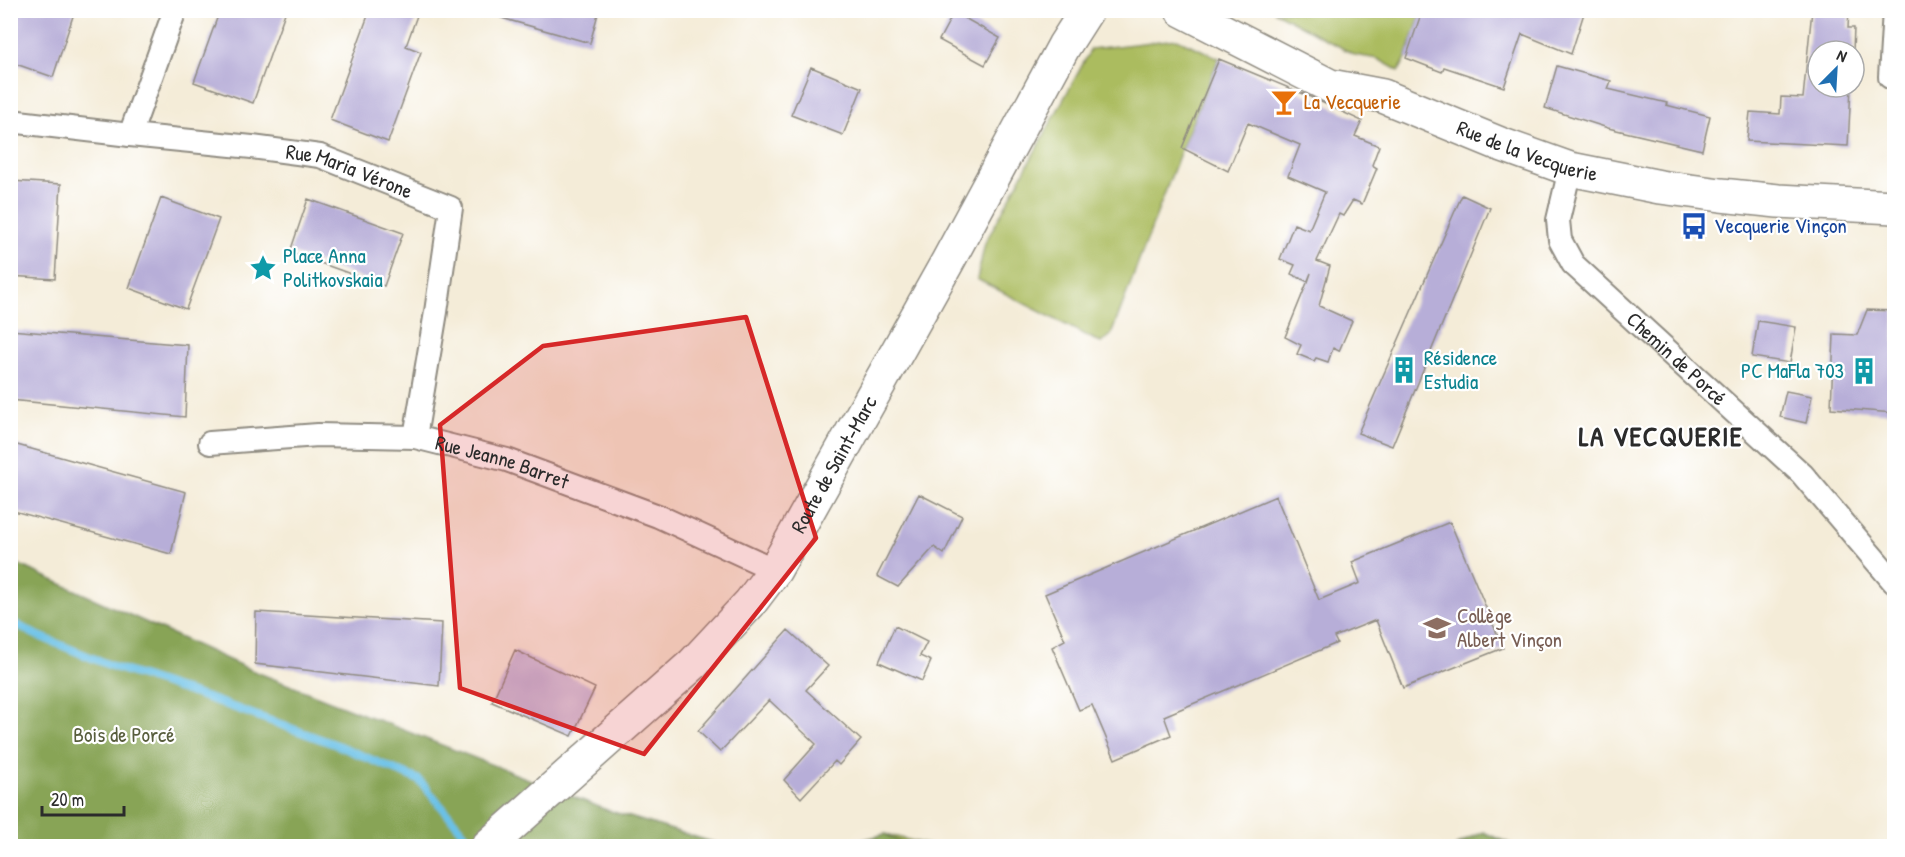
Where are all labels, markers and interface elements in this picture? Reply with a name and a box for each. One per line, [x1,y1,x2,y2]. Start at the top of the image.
north arrow [1806,39,1866,99]
text: N [1834,44,1851,67]
bar icon: La Vecquerie [1269,87,1299,117]
place label: La Vecquerie [1304,87,1401,116]
street label: Rue de la Vecquerie [1453,113,1600,188]
street label: Rue Maria Vérone [284,137,417,205]
bus stop icon: Vecquerie Vinçon [1679,211,1709,241]
place label: Vecquerie Vinçon [1714,211,1847,240]
place label: Place Anna Politkovskaia [283,241,383,294]
place icon: Place Anna Politkovskaia [248,253,278,283]
street label: Chemin de Porcé [1620,305,1733,412]
place label: Résidence Estudia [1424,343,1497,396]
building icon: Résidence Estudia [1389,355,1419,385]
place label: PC MaFla 703 [1741,356,1844,385]
building icon: PC MaFla 703 [1849,356,1879,386]
street label: Route de Saint-Marc [784,390,884,538]
district label: LA VECQUERIE [1579,418,1743,454]
street label: Rue Jeanne Barret [432,428,574,496]
place label: Collège Albert Vinçon [1457,601,1562,654]
school or university icon: Collège Albert Vinçon [1422,613,1452,643]
park label: Bois de Porcé [73,720,175,749]
scale bar [42,779,124,817]
text: 20 m [51,787,84,812]

